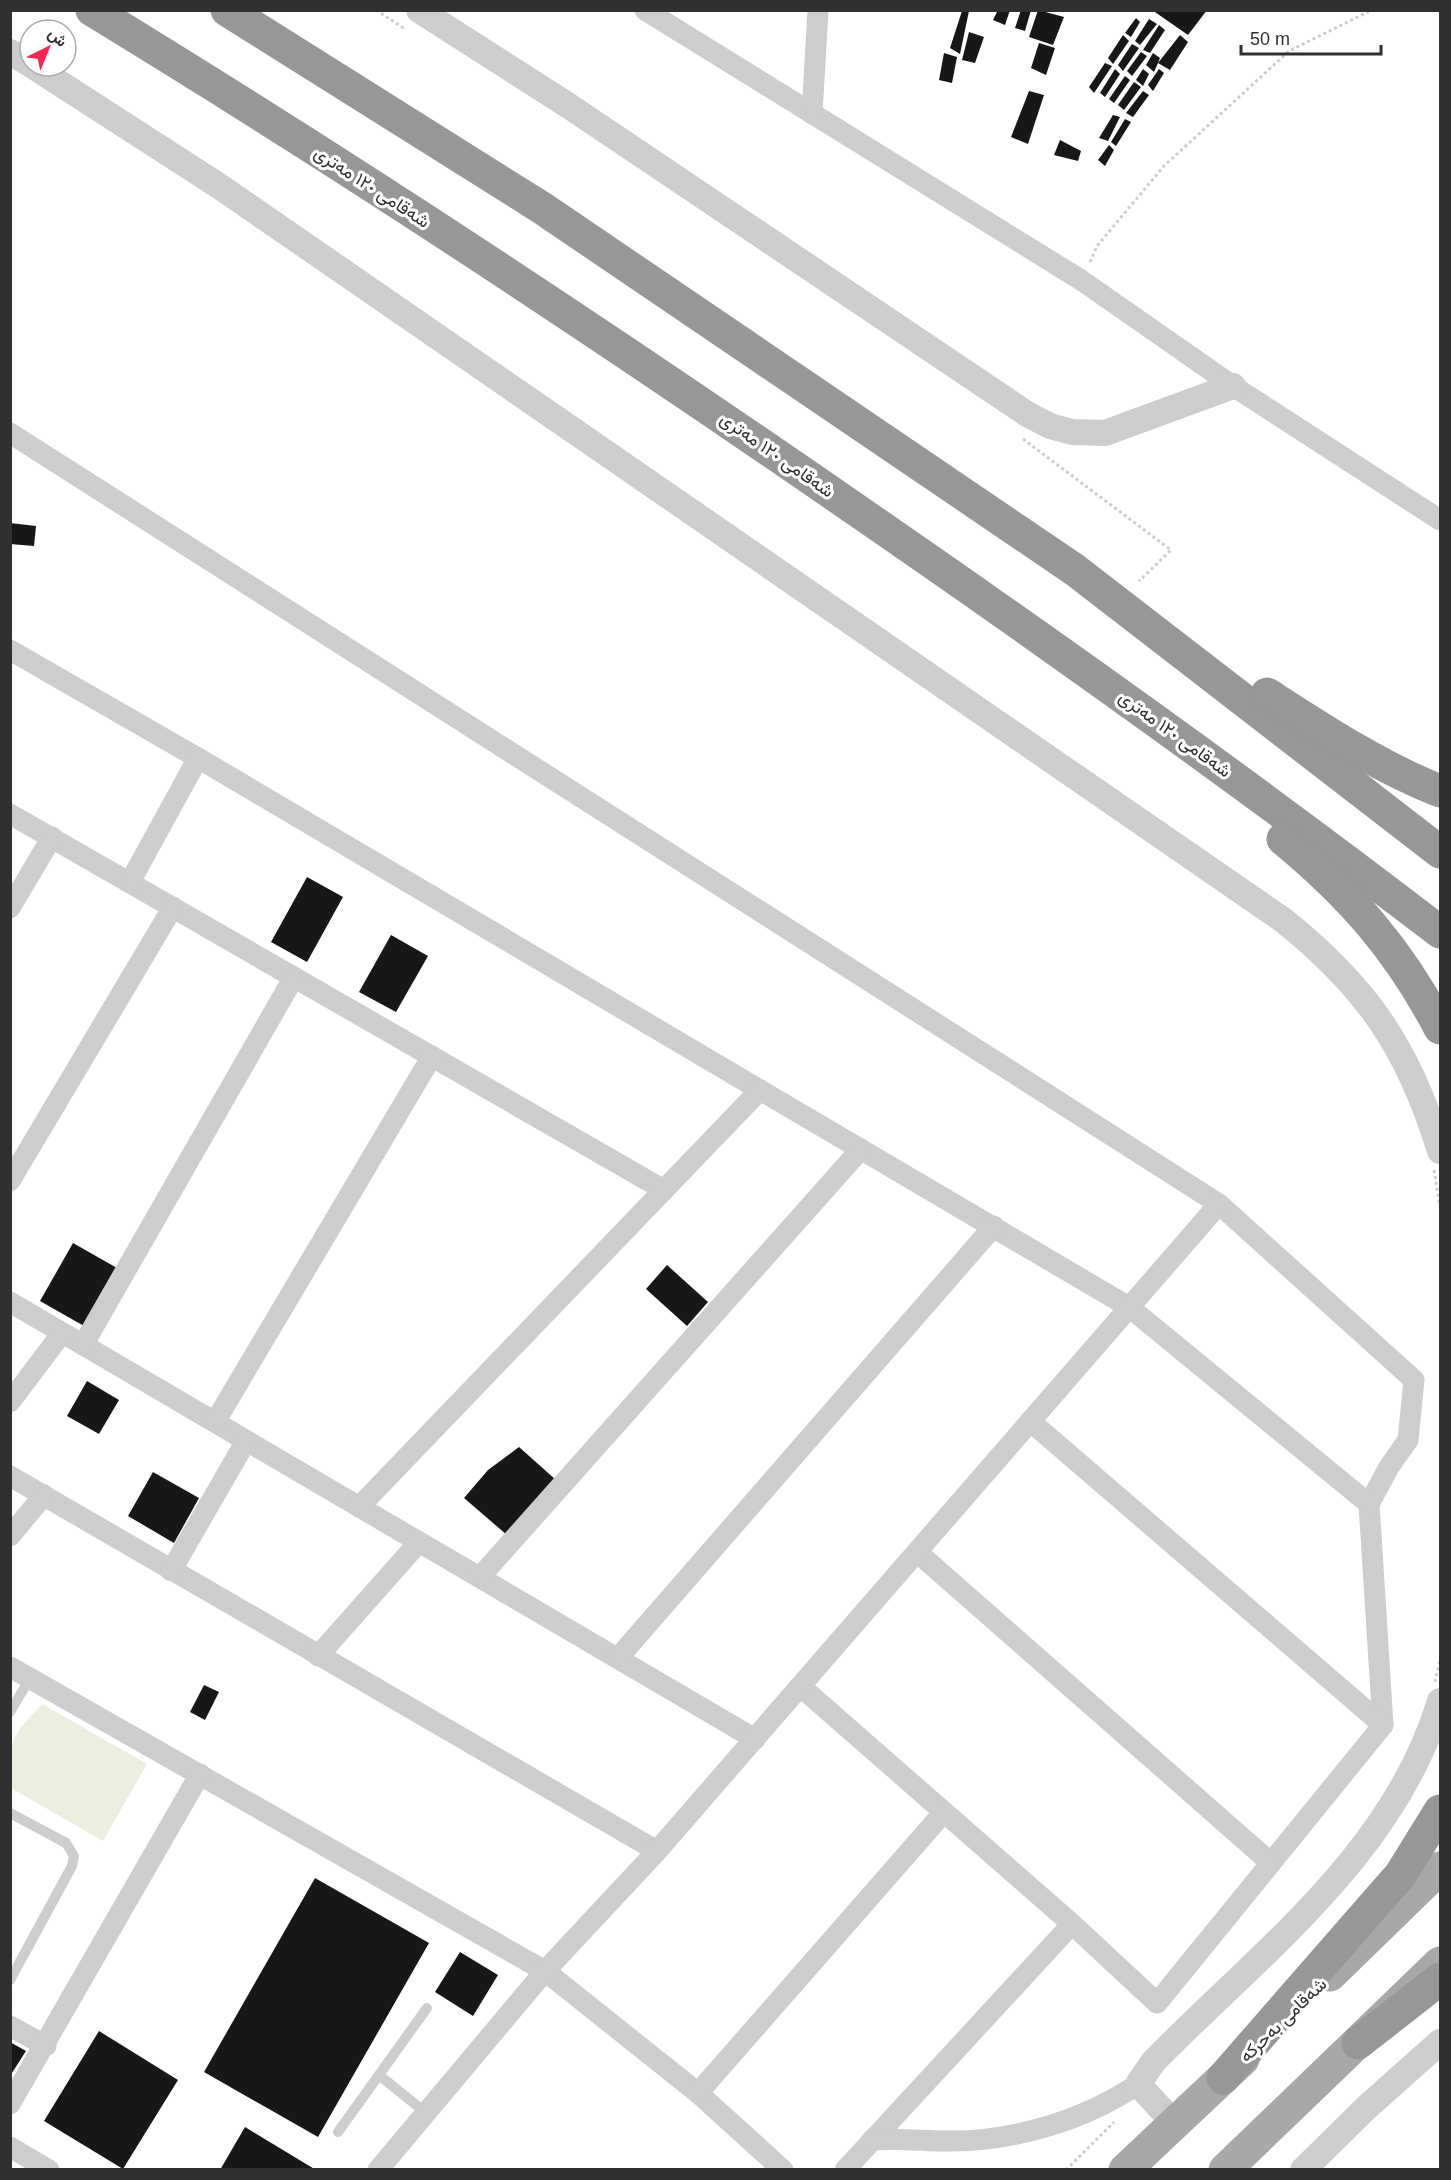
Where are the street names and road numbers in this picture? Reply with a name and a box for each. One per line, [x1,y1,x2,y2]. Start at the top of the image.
street label: شەقامی ١٢٠ مەتری [310,142,433,233]
street label: شەقامی ١٢٠ مەتری [716,408,837,502]
street label: شەقامی ١٢٠ مەتری [1114,687,1235,782]
street label: شەقامی بەحرکە [1236,1974,1331,2067]

